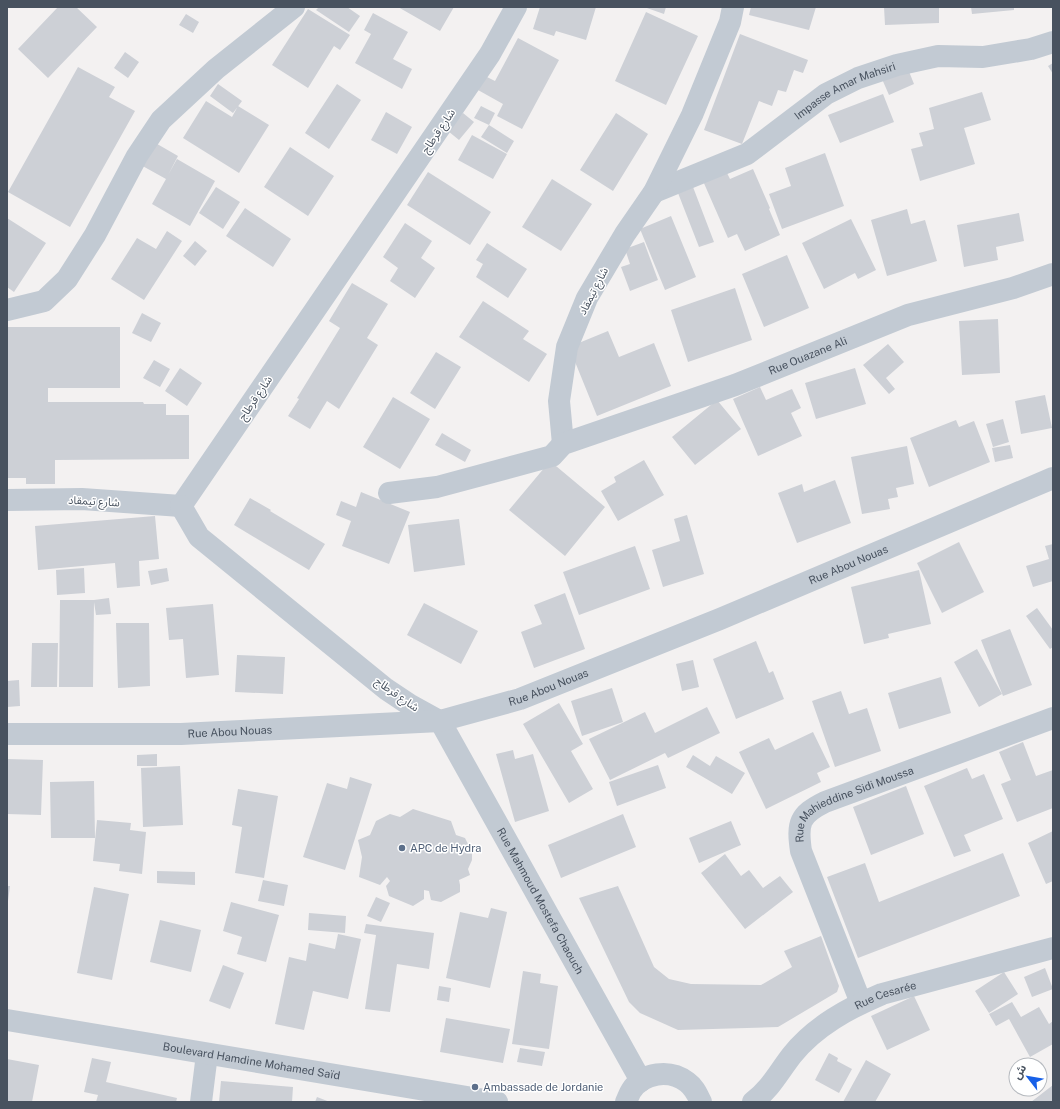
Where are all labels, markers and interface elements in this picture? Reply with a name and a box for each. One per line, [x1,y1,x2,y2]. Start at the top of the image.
street label: Impasse Amar Mahsiri [792,60,897,122]
street label: شارع قرطاج [419,106,459,157]
street label: شارع تيمقاد [576,265,612,318]
street label: Rue Ouazane Ali [767,334,849,377]
street label: شارع قرطاج [236,373,276,424]
street label: شارع تيمقاد [68,494,121,510]
street label: Rue Abou Nouas [807,542,890,587]
street label: Rue Abou Nouas [507,666,590,708]
street label: شارع قرطاج [372,675,422,715]
street label: Rue Abou Nouas [187,723,273,740]
street label: Rue Mahieddine Sidi Moussa [793,764,915,843]
street label: Rue Mahmoud Mostefa Chaouch [495,826,586,976]
place label: APC de Hydra [410,842,481,854]
marker: APC de Hydra [397,843,407,853]
street label: Rue Cesarée [853,979,918,1012]
street label: Boulevard Hamdine Mohamed Saïd [162,1040,341,1082]
north arrow [1008,1057,1048,1097]
text: ش [1010,1062,1029,1082]
place label: Ambassade de Jordanie [483,1081,603,1093]
marker: Ambassade de Jordanie [470,1082,480,1092]

